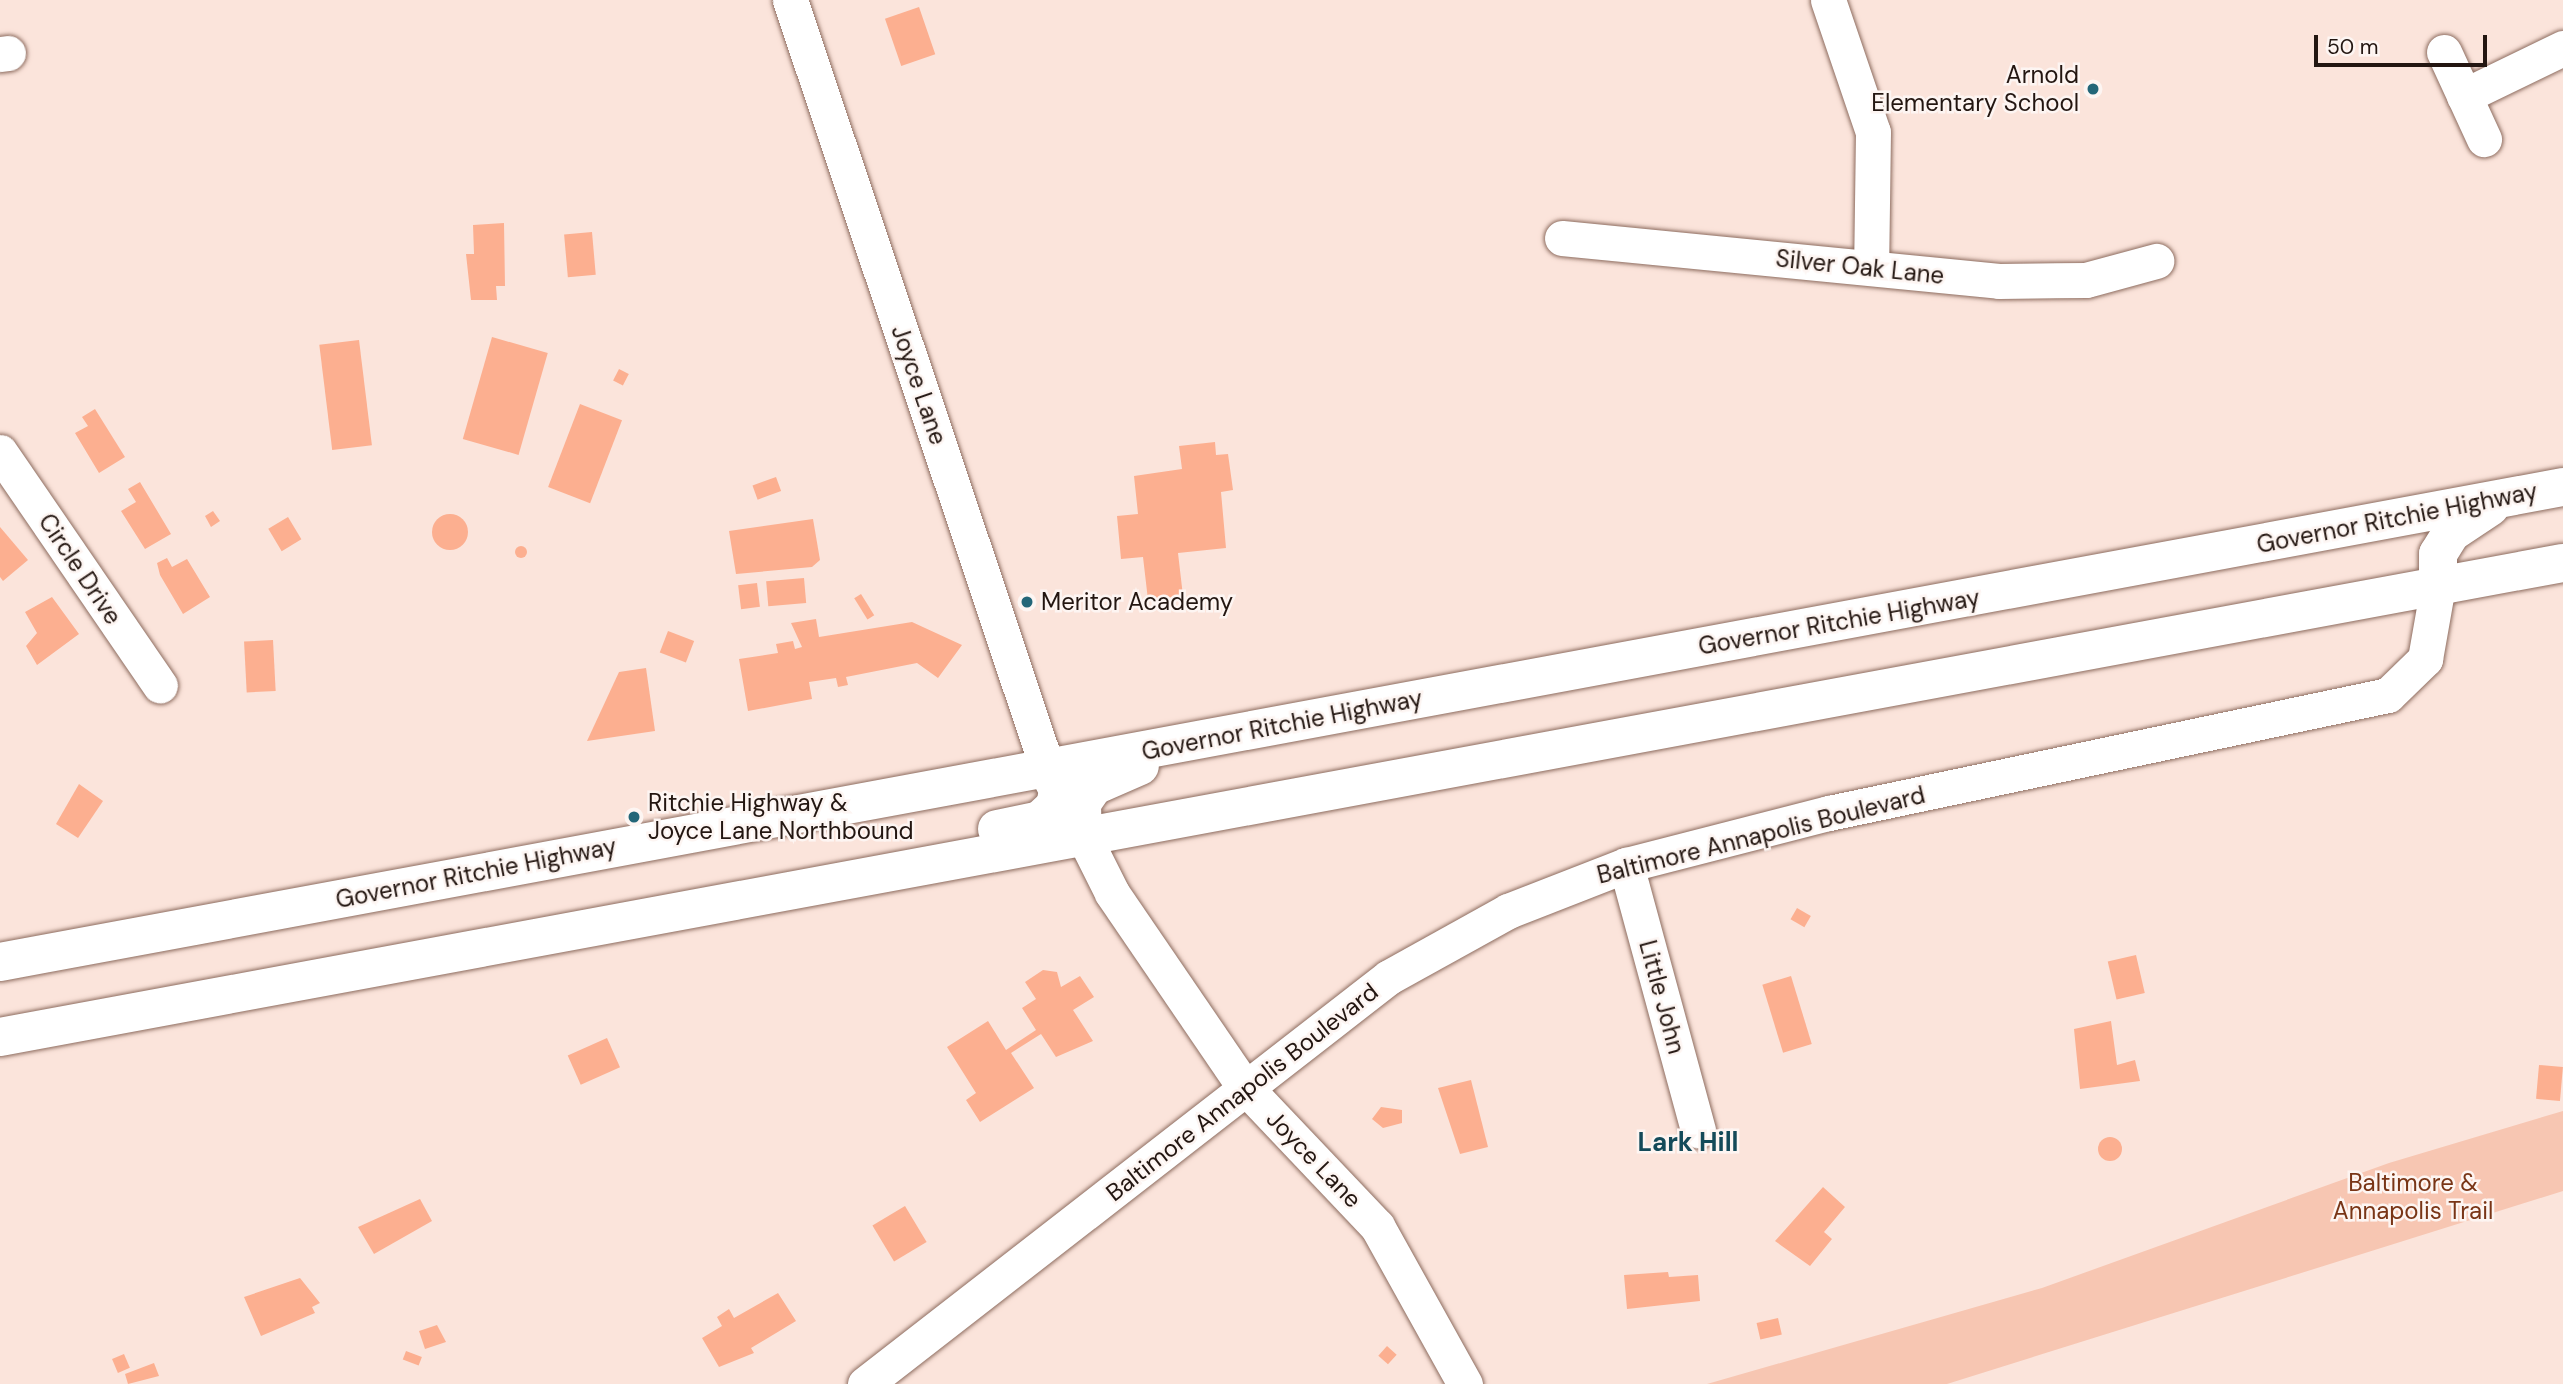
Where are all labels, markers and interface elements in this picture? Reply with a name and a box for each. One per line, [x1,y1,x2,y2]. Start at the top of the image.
scale bar [2318,21,2491,65]
text: 50 m [2327,33,2378,61]
place label: Arnold Elementary School [1871,61,2079,117]
marker: Arnold Elementary School [2085,81,2101,97]
street label: Silver Oak Lane [1774,244,1946,290]
street label: Joyce Lane [885,322,953,448]
street label: Governor Ritchie Highway [2254,477,2540,559]
street label: Circle Drive [32,508,128,630]
street label: Governor Ritchie Highway [1696,583,1982,661]
place label: Meritor Academy [1041,588,1233,616]
marker: Meritor Academy [1019,594,1035,610]
street label: Governor Ritchie Highway [1139,684,1425,766]
street label: Baltimore Annapolis Boulevard [1594,780,1928,890]
place label: Ritchie Highway & Joyce Lane Northbound [648,789,913,845]
marker: Ritchie Highway & Joyce Lane Northbound [626,809,642,825]
street label: Governor Ritchie Highway [333,832,619,914]
street label: Little John [1633,937,1691,1057]
street label: Baltimore Annapolis Boulevard [1100,977,1384,1207]
street label: Joyce Lane [1260,1104,1368,1214]
district label: Lark Hill [1637,1127,1739,1159]
park label: Baltimore & Annapolis Trail [2333,1169,2493,1225]

